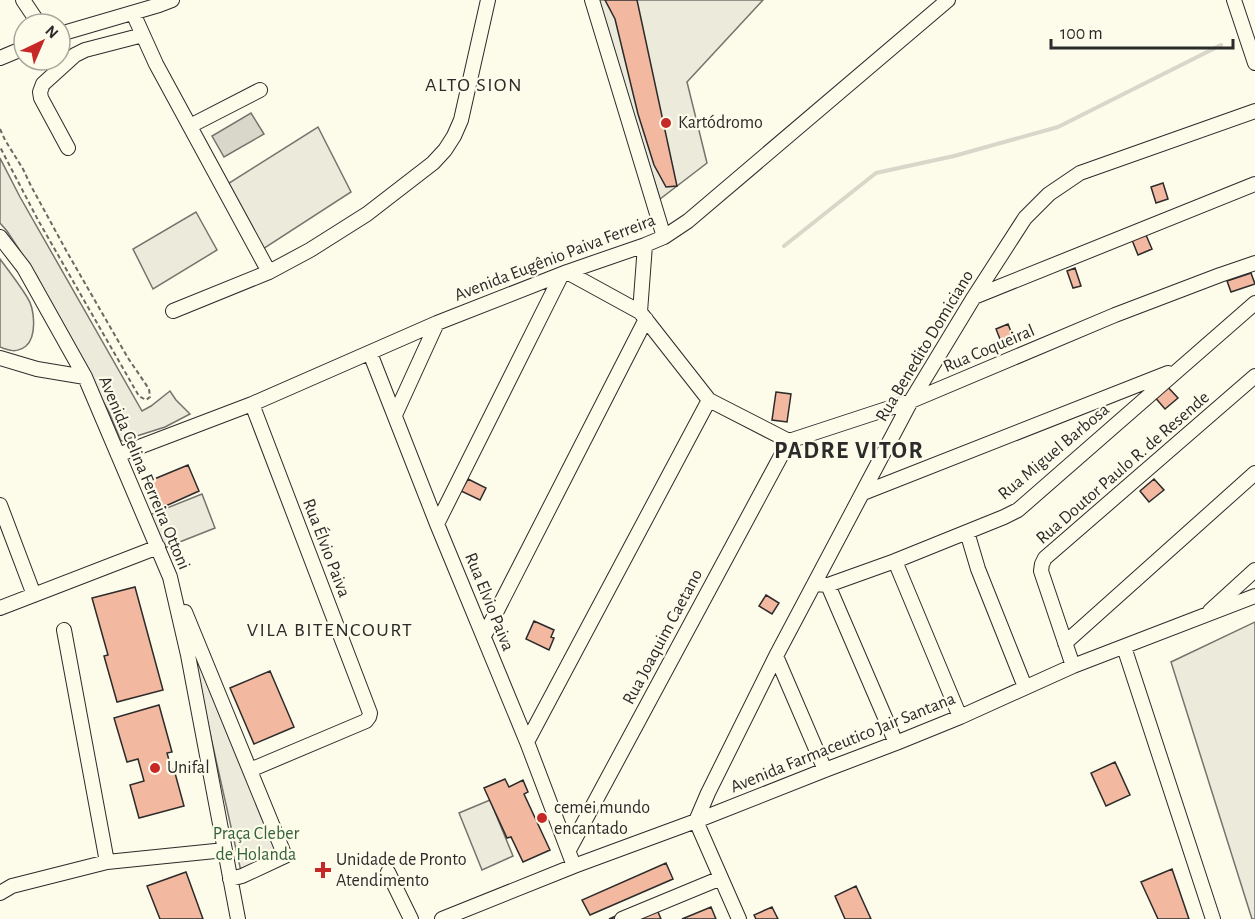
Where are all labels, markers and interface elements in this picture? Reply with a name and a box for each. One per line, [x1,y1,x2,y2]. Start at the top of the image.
north arrow [12,12,72,72]
scale bar [1051,12,1232,50]
text: N [42,22,61,42]
text: 100 m [1060,25,1103,43]
district label: ALTO SION [425,75,523,95]
place label: Kartódromo [678,114,763,132]
marker: Kartódromo [659,116,673,130]
street label: Avenida Eugênio Paiva Ferreira [452,211,658,305]
street label: Rua Benedito Domiciano [873,267,977,425]
street label: Rua Coqueiral [941,322,1037,376]
street label: Avenida Celina Ferreira Ottoni [95,374,193,572]
street label: Rua Doutor Paulo R. de Resende [1033,388,1213,548]
street label: Rua Miguel Barbosa [995,400,1113,504]
district label: PADRE VITOR [774,439,924,463]
street label: Rua Élvio Paiva [299,495,356,600]
street label: Rua Elvio Paiva [461,550,517,654]
street label: Rua Joaquim Caetano [620,566,706,708]
district label: VILA BITENCOURT [247,620,413,640]
street label: Avenida Farmaceutico Jair Santana [728,690,958,796]
place label: Unifal [167,759,210,777]
marker: Unifal [148,761,162,775]
place label: cemei mundo encantado [554,799,650,838]
marker: cemei mundo encantado [535,811,549,825]
park label: Praça Cleber de Holanda [213,825,299,864]
place label: Unidade de Pronto Atendimento [336,851,467,890]
marker: Unidade de Pronto Atendimento [314,861,332,879]

